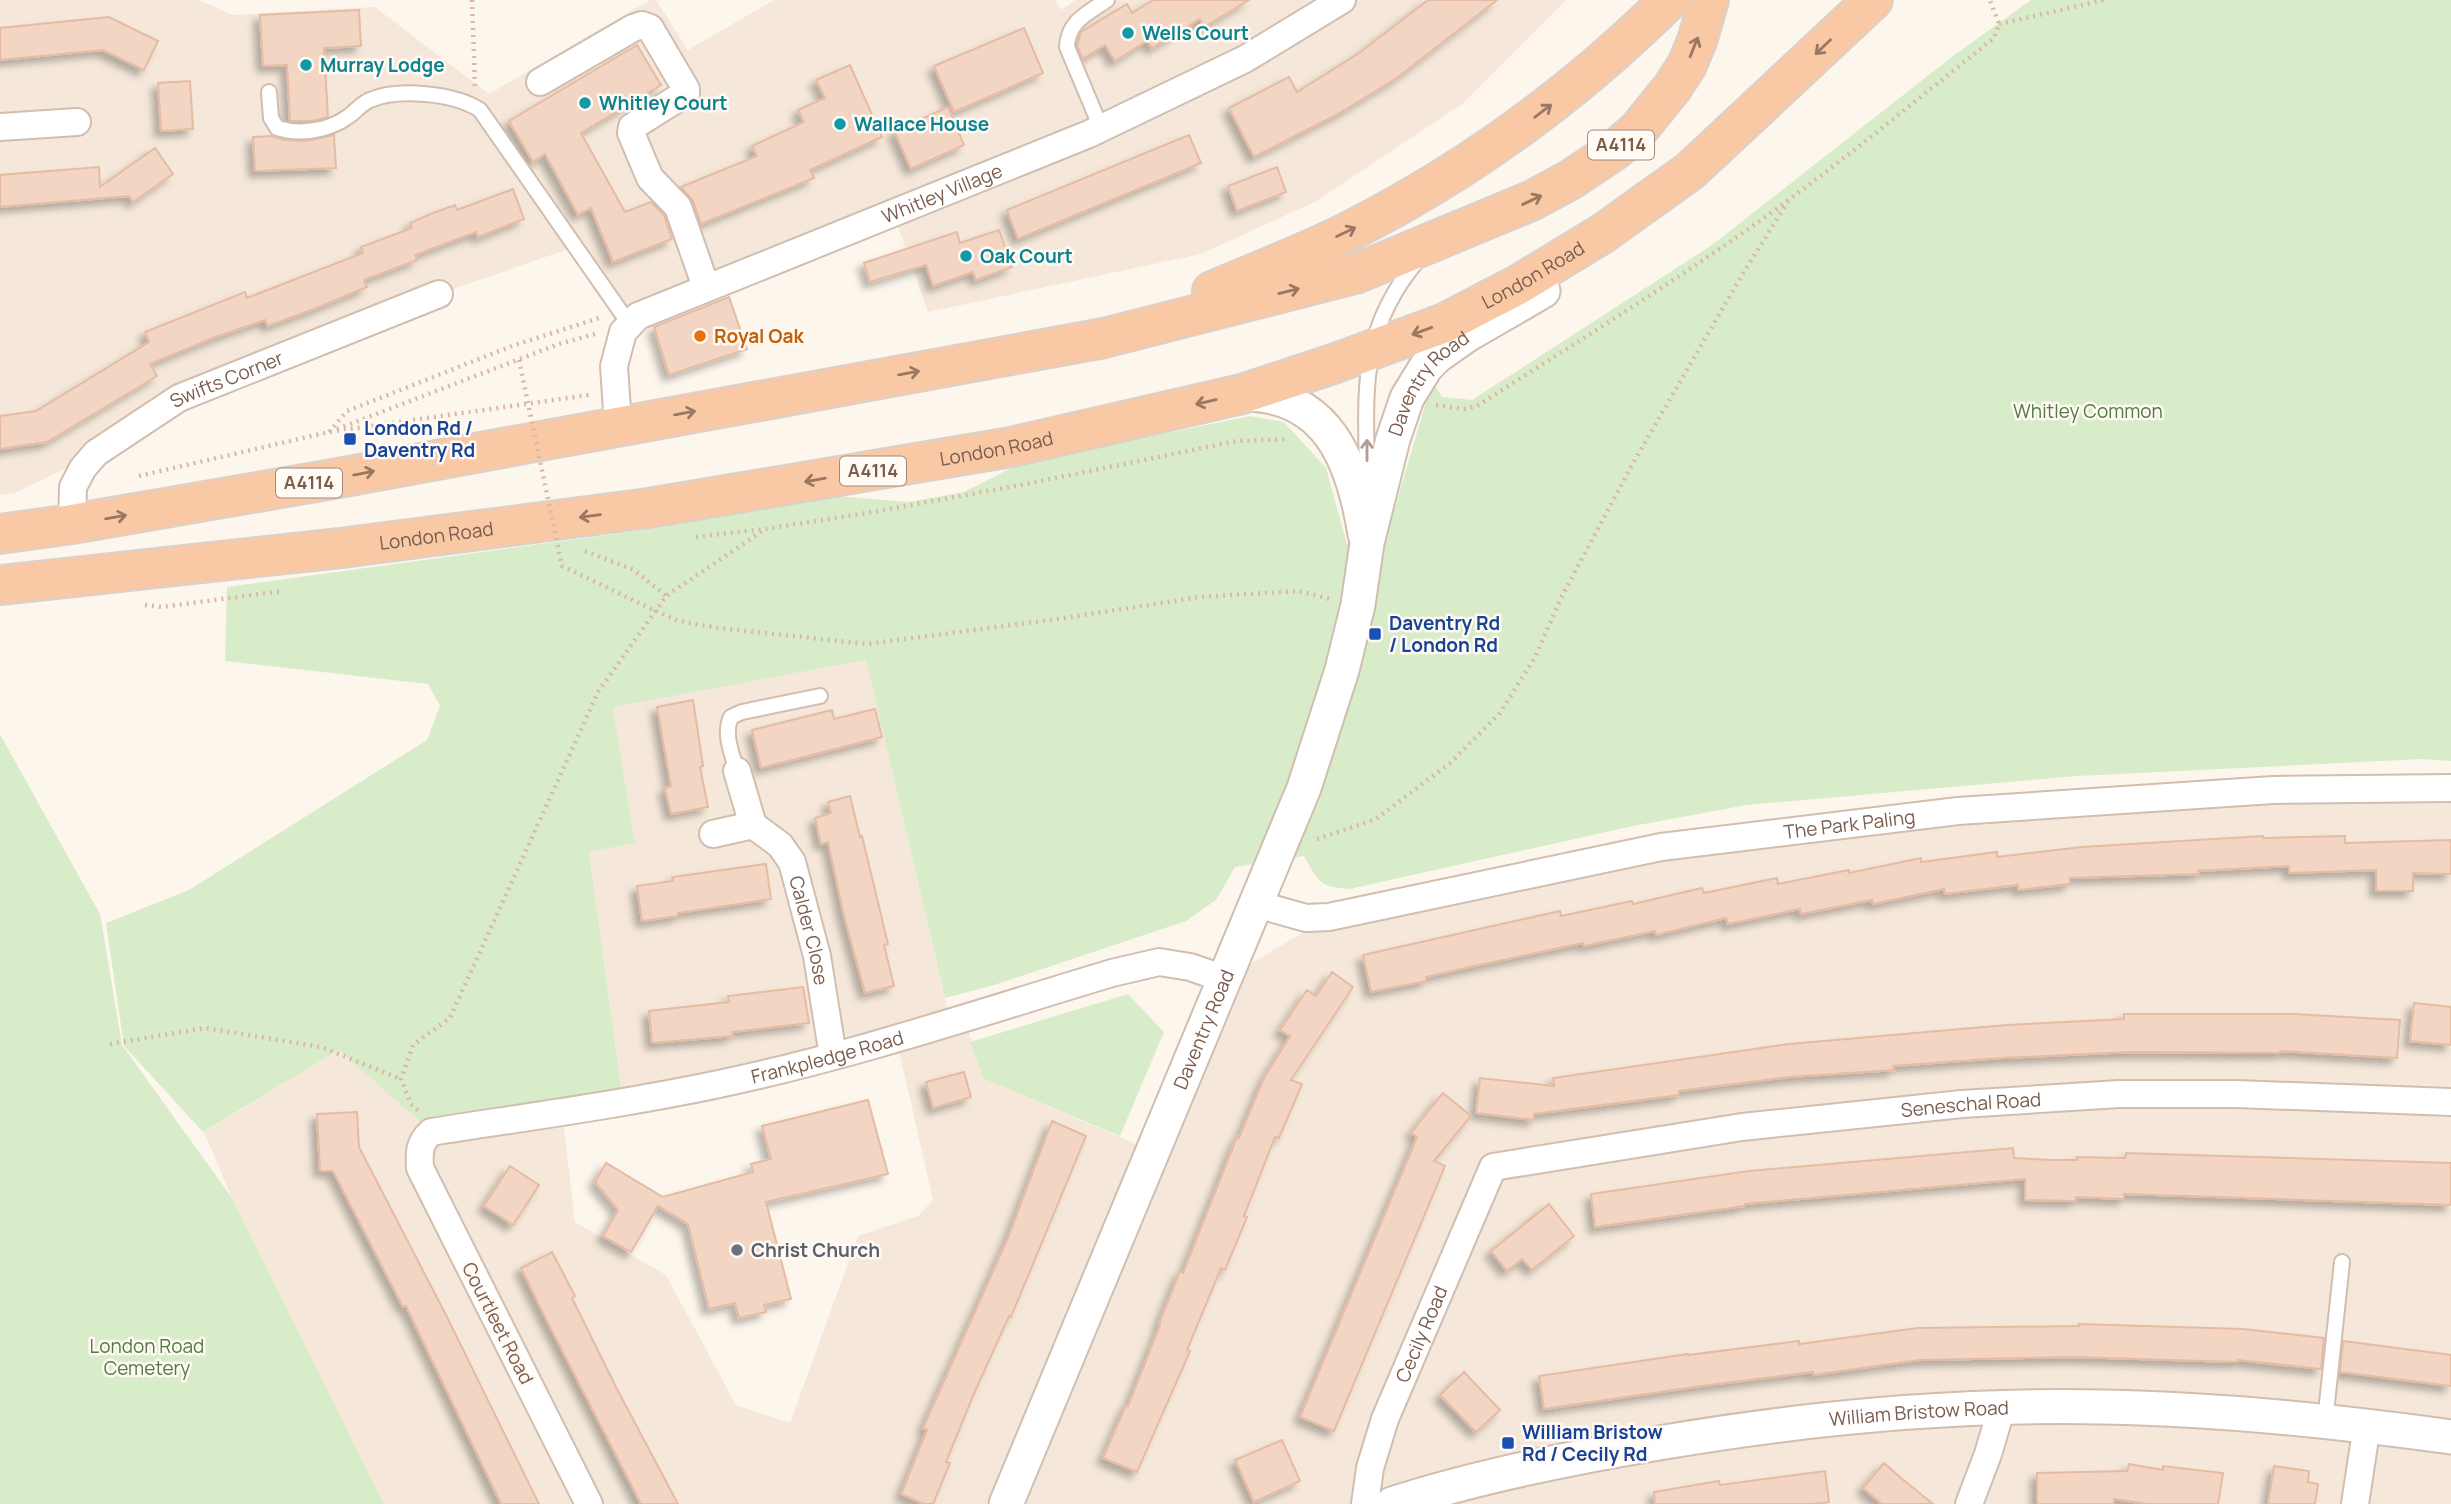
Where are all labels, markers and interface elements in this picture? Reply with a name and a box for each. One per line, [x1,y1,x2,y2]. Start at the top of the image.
place label: Wells Court [1142,20,1249,46]
marker: Wells Court [1120,25,1136,41]
one-way arrow [1688,37,1701,59]
one-way arrow [1815,39,1832,56]
place label: Murray Lodge [320,52,445,78]
marker: Murray Lodge [298,57,314,73]
place label: Whitley Court [599,90,727,116]
marker: Whitley Court [577,95,593,111]
one-way arrow [1533,103,1552,118]
place label: Wallace House [854,111,989,137]
marker: Wallace House [832,116,848,132]
road number: A4114 [1588,130,1654,160]
street label: Whitley Village [878,157,1006,229]
one-way arrow [1521,192,1542,206]
one-way arrow [1335,225,1356,239]
street label: London Road [1477,235,1589,315]
place label: Oak Court [980,243,1073,269]
marker: Oak Court [958,248,974,264]
one-way arrow [1277,284,1300,297]
place label: Royal Oak [714,323,804,349]
street label: Daventry Road [1382,325,1474,440]
one-way arrow [1411,325,1433,338]
marker: Royal Oak [692,328,708,344]
street label: Swifts Corner [164,345,287,414]
one-way arrow [897,366,920,380]
one-way arrow [1195,396,1218,409]
park label: Whitley Common [2013,398,2163,424]
one-way arrow [673,406,696,420]
place label: London Rd / Daventry Rd [364,415,475,463]
street label: London Road [938,425,1056,472]
marker: London Rd / Daventry Rd [342,431,358,447]
one-way arrow [1360,439,1374,462]
road number: A4114 [840,457,906,486]
one-way arrow [352,466,375,480]
road number: A4114 [276,468,342,498]
one-way arrow [804,474,827,487]
one-way arrow [580,509,602,522]
one-way arrow [104,510,127,523]
street label: London Road [378,515,495,556]
place label: Daventry Rd / London Rd [1389,610,1500,658]
marker: Daventry Rd / London Rd [1367,626,1383,642]
street label: The Park Paling [1782,803,1917,845]
street label: Calder Close [783,873,834,987]
street label: Daventry Road [1167,966,1240,1093]
street label: Frankpledge Road [748,1024,906,1090]
street label: Seneschal Road [1900,1086,2042,1123]
place label: Christ Church [751,1237,880,1263]
marker: Christ Church [729,1242,745,1258]
street label: Courtleet Road [456,1258,540,1388]
street label: Cecily Road [1389,1282,1454,1386]
park label: London Road Cemetery [90,1333,204,1381]
street label: William Bristow Road [1828,1394,2009,1432]
place label: William Bristow Rd / Cecily Rd [1522,1419,1663,1467]
marker: William Bristow Rd / Cecily Rd [1500,1435,1516,1451]

